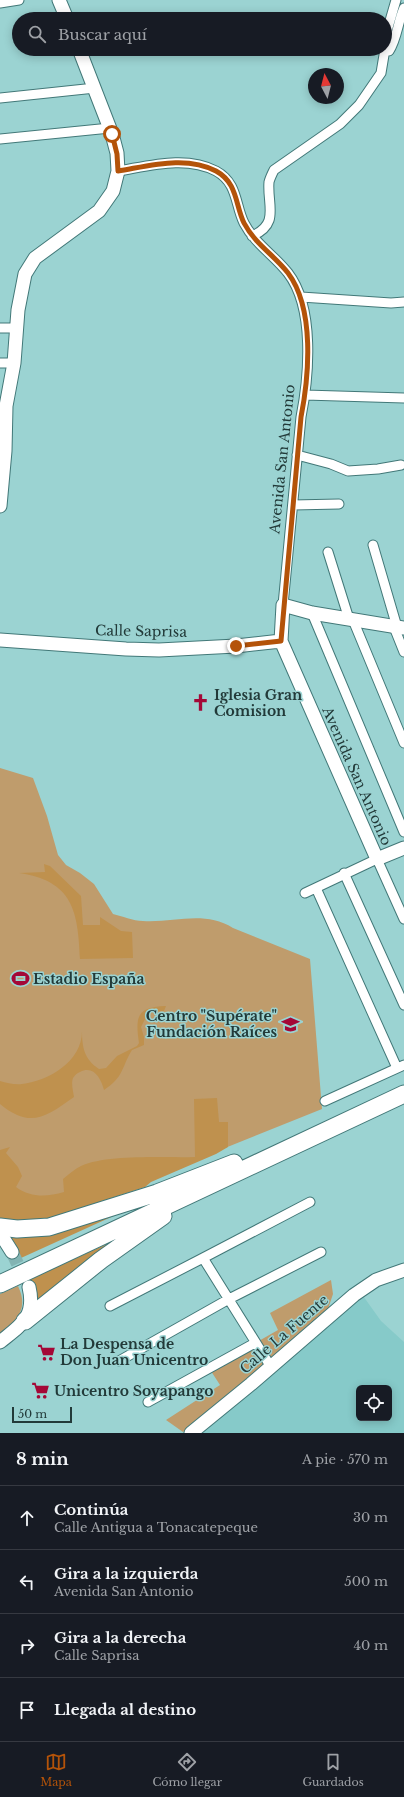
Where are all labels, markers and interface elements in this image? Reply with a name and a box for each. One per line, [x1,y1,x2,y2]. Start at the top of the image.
search box [12,12,392,56]
icon: search [26,23,48,45]
text: Buscar aquí [58,25,147,44]
north arrow [308,68,344,104]
route start [103,125,121,143]
street label: Avenida San Antonio [265,383,299,536]
street label: Calle Saprisa [95,621,187,641]
route end [227,637,245,655]
place label: Iglesia Gran Comision [214,686,302,720]
church icon: Iglesia Gran Comision [191,693,211,713]
street label: Avenida San Antonio [318,703,396,848]
sports icon: Estadio España [10,969,30,989]
place label: Estadio España [33,970,145,988]
place label: Centro "Supérate" Fundación Raíces [146,1007,277,1041]
school or university icon: Centro "Supérate" Fundación Raíces [280,1014,300,1034]
street label: Calle La Fuente [236,1291,332,1377]
place label: La Despensa de Don Juan Unicentro [60,1335,208,1369]
supermarket icon: La Despensa de Don Juan Unicentro [37,1342,57,1362]
supermarket icon: Unicentro Soyapango [31,1381,51,1401]
place label: Unicentro Soyapango [54,1382,213,1400]
map controls [356,1385,392,1421]
button: locate [356,1385,392,1421]
scale bar [12,1405,72,1424]
text: 50 m [18,1407,47,1421]
text: 8 min [16,1449,69,1470]
text: A pie · 570 m [302,1451,388,1468]
text: Continúa [54,1500,128,1519]
icon: ahead [16,1507,38,1529]
text: 30 m [353,1509,388,1526]
text: Calle Antigua a Tonacatepeque [54,1519,258,1536]
text: Gira a la izquierda [54,1564,198,1583]
icon: left [16,1571,38,1593]
text: 500 m [344,1573,388,1590]
text: Avenida San Antonio [54,1583,193,1600]
text: Gira a la derecha [54,1628,186,1647]
icon: right [16,1635,38,1657]
text: 40 m [353,1637,388,1654]
text: Calle Saprisa [54,1647,139,1664]
icon: arrive [16,1699,38,1721]
text: Llegada al destino [54,1700,196,1719]
tab: Mapa [40,1751,72,1789]
tab: Cómo llegar [152,1751,222,1789]
tab: Guardados [302,1751,364,1789]

